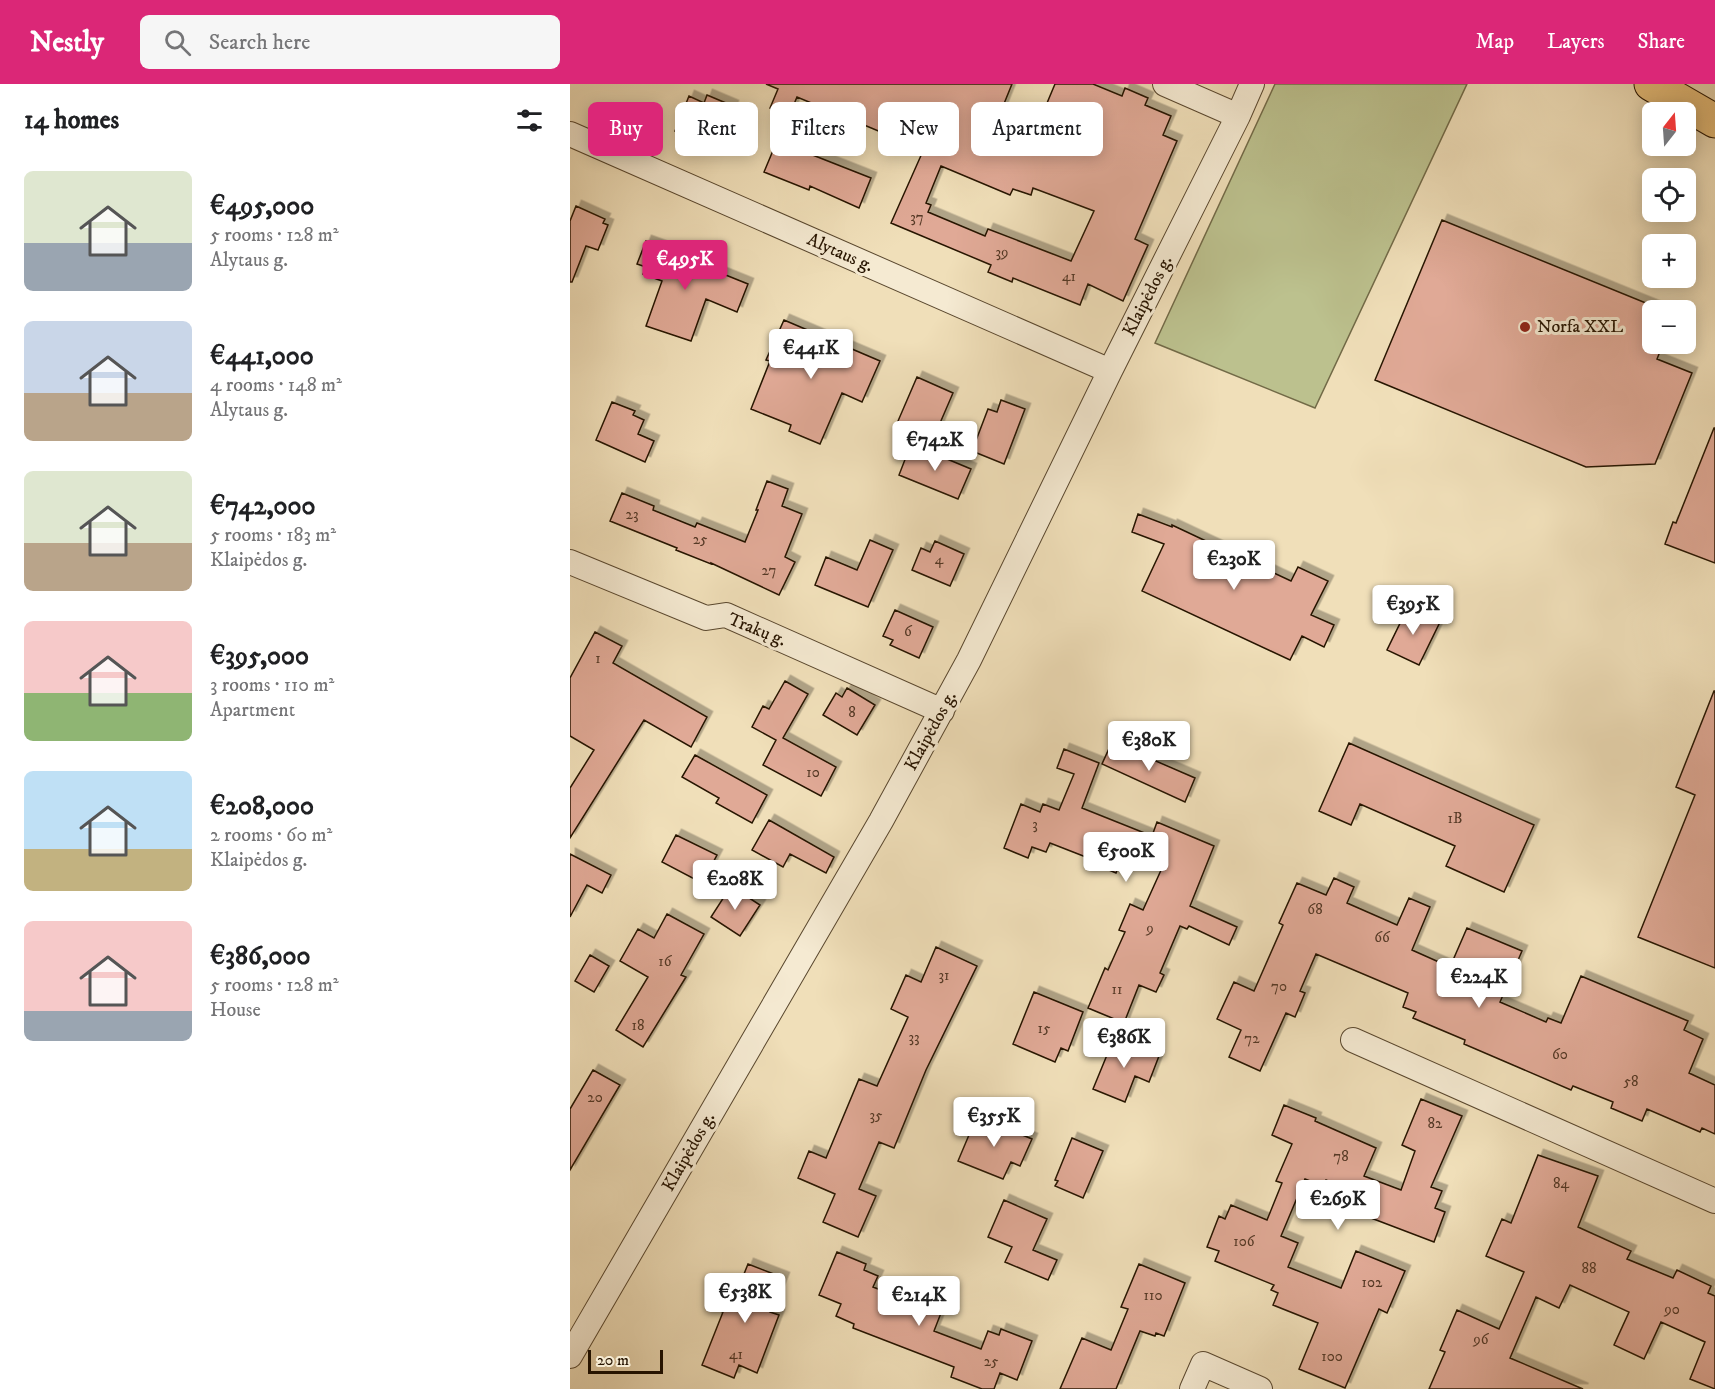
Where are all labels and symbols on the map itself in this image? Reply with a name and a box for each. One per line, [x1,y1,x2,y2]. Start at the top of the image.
north arrow [1642,102,1696,156]
house number: 37 [910,208,924,227]
street label: Alytaus g. [803,229,877,277]
pin: €495K [643,240,727,291]
house number: 39 [995,243,1009,262]
street label: Klaipėdos g. [1118,252,1178,340]
house number: 41 [1062,267,1076,286]
place label: Norfa XXL [1537,316,1623,338]
marker: Norfa XXL [1518,320,1532,334]
pin: €441K [769,329,853,380]
pin: €742K [893,421,977,472]
house number: 23 [626,505,638,524]
house number: 25 [693,530,708,549]
pin: €230K [1192,540,1276,591]
house number: 4 [935,550,944,569]
house number: 27 [762,561,777,580]
pin: €395K [1371,585,1455,636]
street label: Trakų g. [725,608,789,652]
house number: 6 [904,622,913,641]
house number: 1 [595,649,601,668]
street label: Klaipėdos g. [900,687,962,775]
house number: 8 [848,703,856,722]
pin: €380K [1107,721,1191,772]
house number: 10 [806,763,820,782]
house number: 1B [1448,809,1463,828]
house number: 3 [1032,815,1038,834]
pin: €500K [1084,832,1168,883]
pin: €208K [693,860,777,911]
house number: 68 [1307,900,1323,919]
house number: 9 [1145,919,1154,938]
house number: 66 [1374,928,1391,947]
house number: 16 [658,952,673,971]
pin: €224K [1437,958,1521,1009]
house number: 31 [938,966,950,985]
house number: 70 [1271,977,1287,996]
house number: 11 [1111,980,1123,999]
house number: 18 [631,1016,645,1035]
pin: €386K [1082,1018,1166,1069]
house number: 15 [1038,1019,1051,1038]
house number: 33 [908,1028,920,1047]
house number: 72 [1244,1029,1260,1048]
house number: 60 [1552,1045,1568,1064]
house number: 58 [1624,1072,1638,1091]
house number: 20 [587,1088,603,1107]
pin: €355K [952,1097,1036,1148]
house number: 35 [869,1106,883,1125]
street label: Klaipėdos g. [658,1109,720,1195]
house number: 82 [1428,1114,1443,1133]
house number: 78 [1333,1147,1349,1166]
house number: 84 [1553,1174,1569,1193]
pin: €269K [1296,1180,1380,1231]
house number: 106 [1233,1232,1256,1251]
house number: 88 [1581,1259,1597,1278]
pin: €538K [703,1273,787,1324]
house number: 102 [1362,1273,1383,1292]
pin: €214K [877,1276,961,1327]
house number: 110 [1143,1286,1163,1305]
house number: 90 [1663,1300,1680,1319]
house number: 96 [1472,1330,1490,1349]
house number: 41 [729,1345,743,1364]
scale bar [588,1347,663,1374]
house number: 100 [1321,1347,1343,1366]
house number: 25 [984,1352,999,1371]

